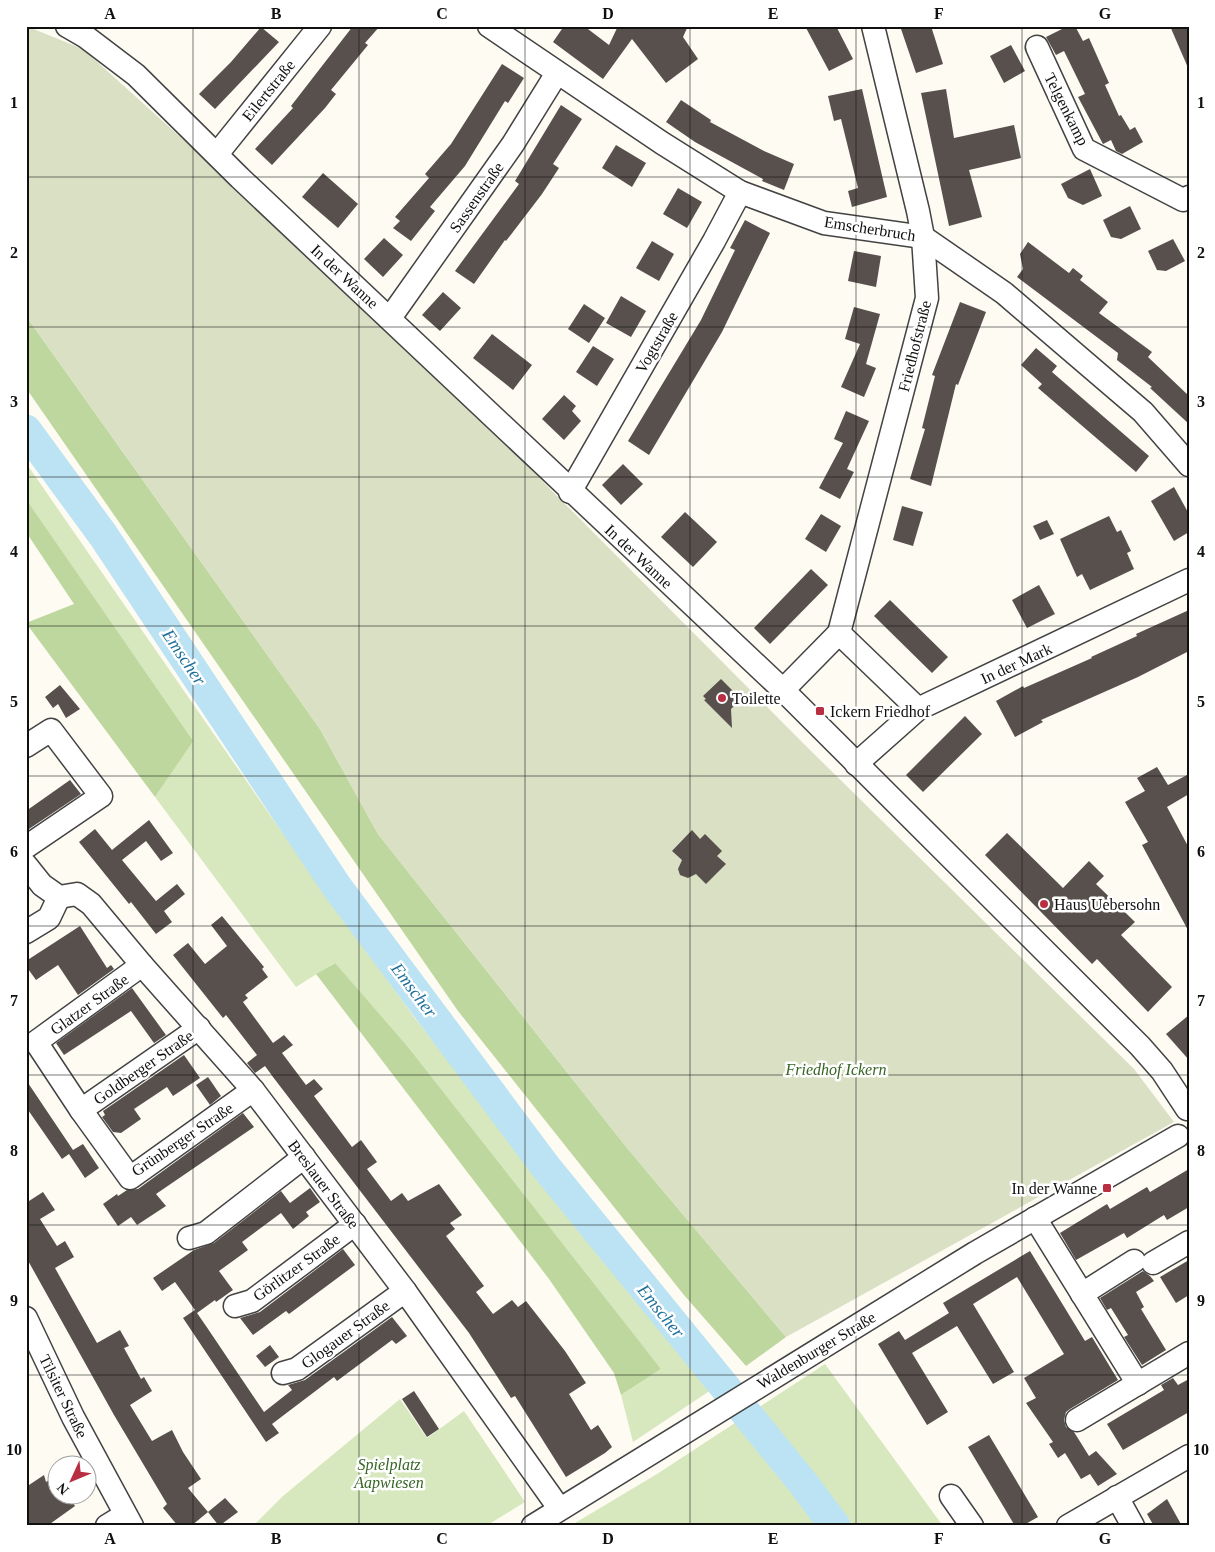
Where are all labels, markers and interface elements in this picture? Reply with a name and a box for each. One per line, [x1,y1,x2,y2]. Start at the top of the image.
text: A [104,5,116,22]
text: B [271,5,282,22]
text: C [436,5,448,22]
text: D [602,5,614,22]
text: E [768,5,778,22]
text: F [934,5,944,22]
text: G [1099,5,1112,22]
street label: Eilertstraße [239,56,298,124]
street label: Telgenkamp [1040,70,1092,149]
text: 1 [10,94,18,111]
text: 1 [1197,94,1205,111]
street label: Sassenstraße [446,159,507,236]
street label: Emscherbruch [823,213,917,244]
street label: In der Wanne [308,241,382,312]
text: 2 [10,244,18,261]
text: 2 [1197,244,1205,261]
street label: Friedhofstraße [895,299,934,393]
street label: Vogtstraße [632,308,682,377]
text: 3 [10,393,18,410]
text: 3 [1197,393,1205,410]
street label: In der Wanne [602,521,676,592]
text: 4 [10,543,18,560]
text: 4 [1197,543,1205,560]
water label: Emscher [158,624,210,690]
street label: In der Mark [978,640,1054,687]
place label: Toilette [732,690,781,707]
marker: Toilette [716,692,728,704]
text: 5 [10,693,18,710]
text: 5 [1197,693,1205,710]
place label: Ickern Friedhof [830,703,931,720]
marker: Ickern Friedhof [814,705,826,717]
text: 6 [10,843,18,860]
text: 6 [1197,843,1205,860]
place label: Haus Uebersohn [1054,896,1160,913]
marker: Haus Uebersohn [1038,898,1050,910]
water label: Emscher [386,958,442,1022]
street label: Glatzer Straße [47,971,131,1038]
text: 7 [10,992,18,1009]
text: 7 [1197,992,1205,1009]
street label: Goldberger Straße [90,1027,197,1109]
park label: Friedhof Ickern [785,1061,886,1079]
street label: Grünberger Straße [128,1099,237,1180]
street label: Breslauer Straße [285,1137,362,1232]
text: 8 [10,1142,18,1159]
text: 8 [1197,1142,1205,1159]
place label: In der Wanne [1012,1180,1097,1197]
marker: In der Wanne [1101,1182,1113,1194]
street label: Görlitzer Straße [250,1230,343,1304]
water label: Emscher [633,1279,689,1343]
text: 9 [10,1292,18,1309]
text: 9 [1197,1292,1205,1309]
street label: Glogauer Straße [298,1297,393,1373]
street label: Waldenburger Straße [754,1308,879,1393]
street label: Tilsiter Straße [36,1352,91,1441]
text: 10 [6,1441,22,1458]
text: 10 [1193,1441,1209,1458]
north arrow [48,1454,98,1504]
park label: Spielplatz Aapwiesen [353,1456,424,1492]
text: N [54,1480,72,1498]
text: A [104,1530,116,1547]
text: B [271,1530,282,1547]
text: C [436,1530,448,1547]
text: D [602,1530,614,1547]
text: E [768,1530,778,1547]
text: F [934,1530,944,1547]
text: G [1099,1530,1112,1547]

